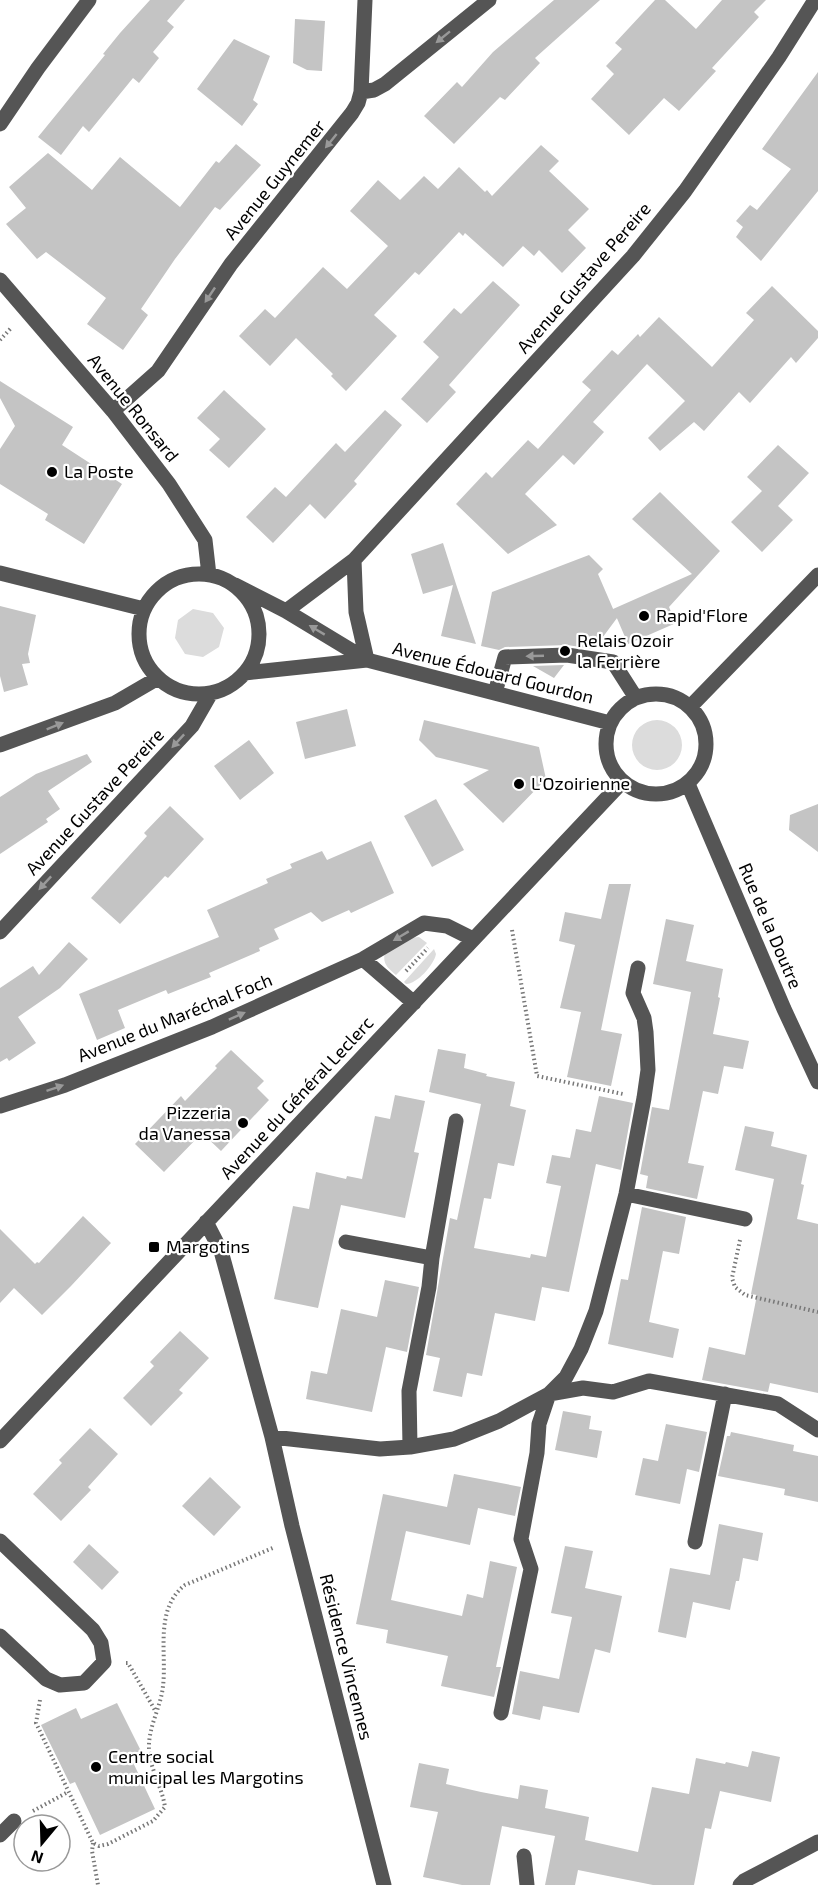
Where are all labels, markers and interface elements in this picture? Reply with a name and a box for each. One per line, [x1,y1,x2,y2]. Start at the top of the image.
one-way arrow [435,30,451,43]
street label: Avenue Guynemer [219,115,329,244]
one-way arrow [325,134,337,149]
street label: Avenue Gustave Pereire [512,197,655,357]
one-way arrow [204,286,216,302]
street label: Avenue Ronsard [84,349,184,466]
place label: La Poste [64,460,134,482]
marker: La Poste [45,465,59,479]
place label: Rapid'Flore [656,604,748,626]
marker: Rapid'Flore [637,609,651,623]
one-way arrow [309,624,325,635]
place label: Relais Ozoir la Ferrière [577,629,674,672]
street label: Avenue Édouard Gourdon [391,636,596,708]
marker: Relais Ozoir la Ferrière [558,644,572,658]
one-way arrow [525,651,544,661]
one-way arrow [46,721,64,730]
street label: Avenue Gustave Pereire [20,723,168,879]
one-way arrow [172,733,185,748]
place label: L'Ozoirienne [531,772,630,794]
marker: L'Ozoirienne [512,777,526,791]
street label: Rue de la Doutre [735,860,807,992]
one-way arrow [38,876,52,891]
one-way arrow [393,931,409,942]
street label: Avenue du Maréchal Foch [74,968,275,1066]
street label: Avenue du Général Leclerc [215,1011,378,1183]
one-way arrow [228,1011,245,1020]
one-way arrow [47,1083,65,1092]
place label: Pizzeria da Vanessa [139,1101,231,1144]
marker: Pizzeria da Vanessa [236,1116,250,1130]
place label: Margotins [166,1235,250,1257]
marker: Margotins [147,1240,161,1254]
street label: Résidence Vincennes [316,1571,378,1742]
place label: Centre social municipal les Margotins [108,1745,304,1788]
marker: Centre social municipal les Margotins [89,1760,103,1774]
north arrow [12,1813,72,1873]
text: N [28,1847,46,1869]

